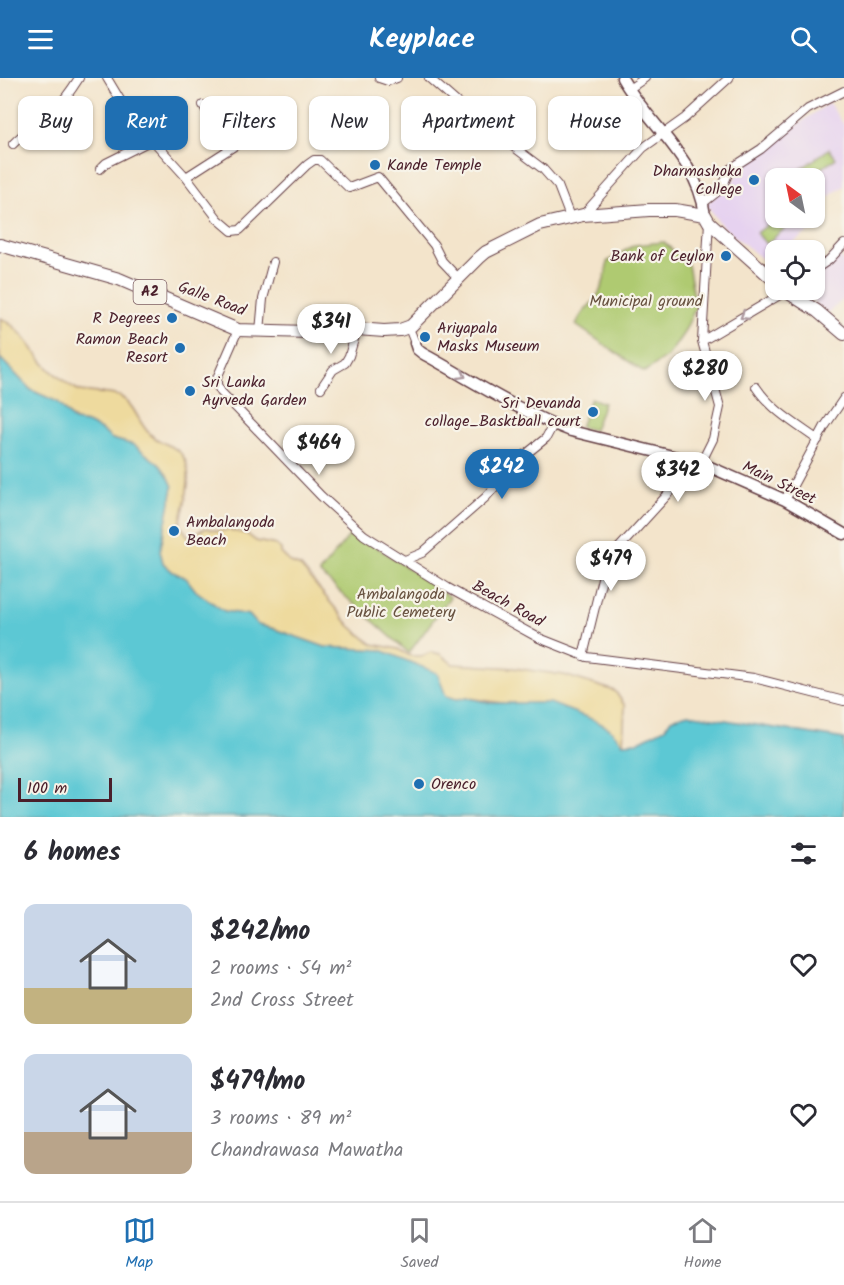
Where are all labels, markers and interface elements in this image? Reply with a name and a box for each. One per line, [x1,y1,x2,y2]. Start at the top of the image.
text: Keyplace [369,18,475,61]
icon: menu [24,23,57,56]
icon: search [787,23,820,56]
chip: Buy [18,96,93,150]
chip: Rent [105,96,188,150]
chip: Filters [200,96,297,150]
chip: New [309,96,389,150]
chip: Apartment [401,96,536,150]
chip: House [548,96,642,150]
place label: Kande Temple [387,153,481,178]
marker: Kande Temple [368,158,382,172]
place label: Dharmashoka College [652,159,742,202]
north arrow [765,168,825,228]
map controls [765,168,825,300]
marker: Dharmashoka College [747,173,761,187]
button: locate [765,240,825,300]
place label: Bank of Ceylon [610,244,714,269]
marker: Bank of Ceylon [719,249,733,263]
street label: Galle Road [174,275,250,324]
road number: A2 [134,280,166,304]
park label: Municipal ground [589,289,704,314]
pin: $341 [295,304,367,355]
place label: R Degrees [93,306,160,331]
text: $341 [311,307,351,339]
one-way arrow [740,308,750,320]
marker: R Degrees [165,311,179,325]
place label: Ariyapala Masks Museum [437,316,540,359]
place label: Ramon Beach Resort [76,327,169,370]
marker: Ariyapala Masks Museum [418,330,432,344]
marker: Ramon Beach Resort [173,341,187,355]
pin: $280 [669,351,741,402]
text: $280 [682,354,728,386]
one-way arrow [456,368,467,379]
place label: Sri Lanka Ayrveda Garden [202,370,307,413]
marker: Sri Lanka Ayrveda Garden [183,384,197,398]
place label: Sri Devanda collage_Basktball court [425,391,582,434]
marker: Sri Devanda collage_Basktball court [586,405,600,419]
pin: $464 [283,425,355,476]
text: $464 [297,428,341,460]
pin: $242 [466,449,538,500]
text: $242 [479,452,525,484]
pin: $342 [642,452,714,503]
street label: Main Street [738,454,821,512]
text: $342 [655,455,701,487]
place label: Ambalangoda Beach [186,510,275,553]
marker: Ambalangoda Beach [167,524,181,538]
pin: $479 [575,541,647,592]
text: $479 [590,544,632,576]
street label: Beach Road [467,574,550,635]
park label: Ambalangoda Public Cemetery [347,582,456,625]
place label: Orenco [431,772,476,797]
scale bar [18,775,112,802]
text: 100 m [27,776,67,801]
marker: Orenco [412,777,426,791]
text: 6 homes [24,832,121,874]
icon: filters [787,837,820,870]
text: $242/mo [210,911,310,953]
icon: home [72,928,144,1000]
icon: heart [787,948,820,981]
text: 2 rooms · 54 m² [210,953,351,985]
text: 2nd Cross Street [210,985,354,1017]
text: $479/mo [210,1061,305,1103]
icon: home [72,1078,144,1150]
icon: heart [787,1098,820,1131]
text: 3 rooms · 89 m² [210,1103,351,1135]
text: Chandrawasa Mawatha [210,1135,403,1167]
tab: Map [123,1214,156,1275]
tab: Saved [401,1214,439,1275]
tab: Home [684,1214,721,1275]

